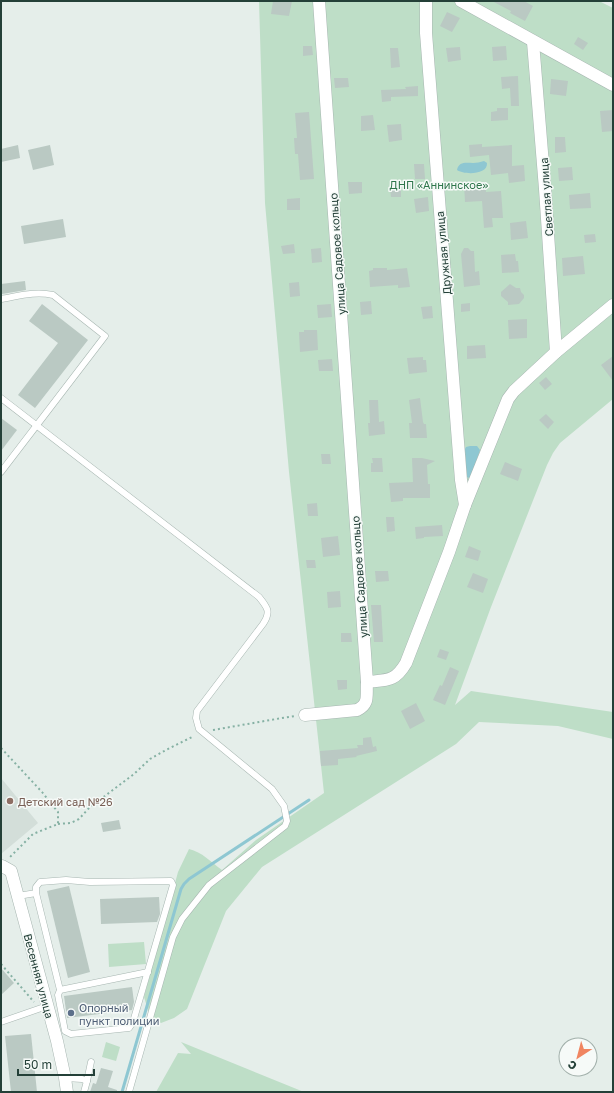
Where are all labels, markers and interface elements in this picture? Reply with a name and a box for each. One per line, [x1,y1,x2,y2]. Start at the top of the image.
street label: Светлая улица [537,157,555,237]
park label: ДНП «Аннинское» [390,178,488,191]
street label: улица Садовое кольцо [326,192,348,315]
street label: Дружная улица [433,211,453,295]
street label: улица Садовое кольцо [348,515,370,638]
place label: Детский сад №26 [18,795,113,808]
marker: Детский сад №26 [5,796,15,806]
street label: Весенняя улица [21,932,57,1020]
place label: Опорный пункт полиции [79,1001,159,1027]
marker: Опорный пункт полиции [66,1008,76,1018]
north arrow [558,1037,598,1077]
scale bar [18,1051,94,1077]
text: 50 m [24,1057,52,1072]
text: С [565,1058,579,1073]

